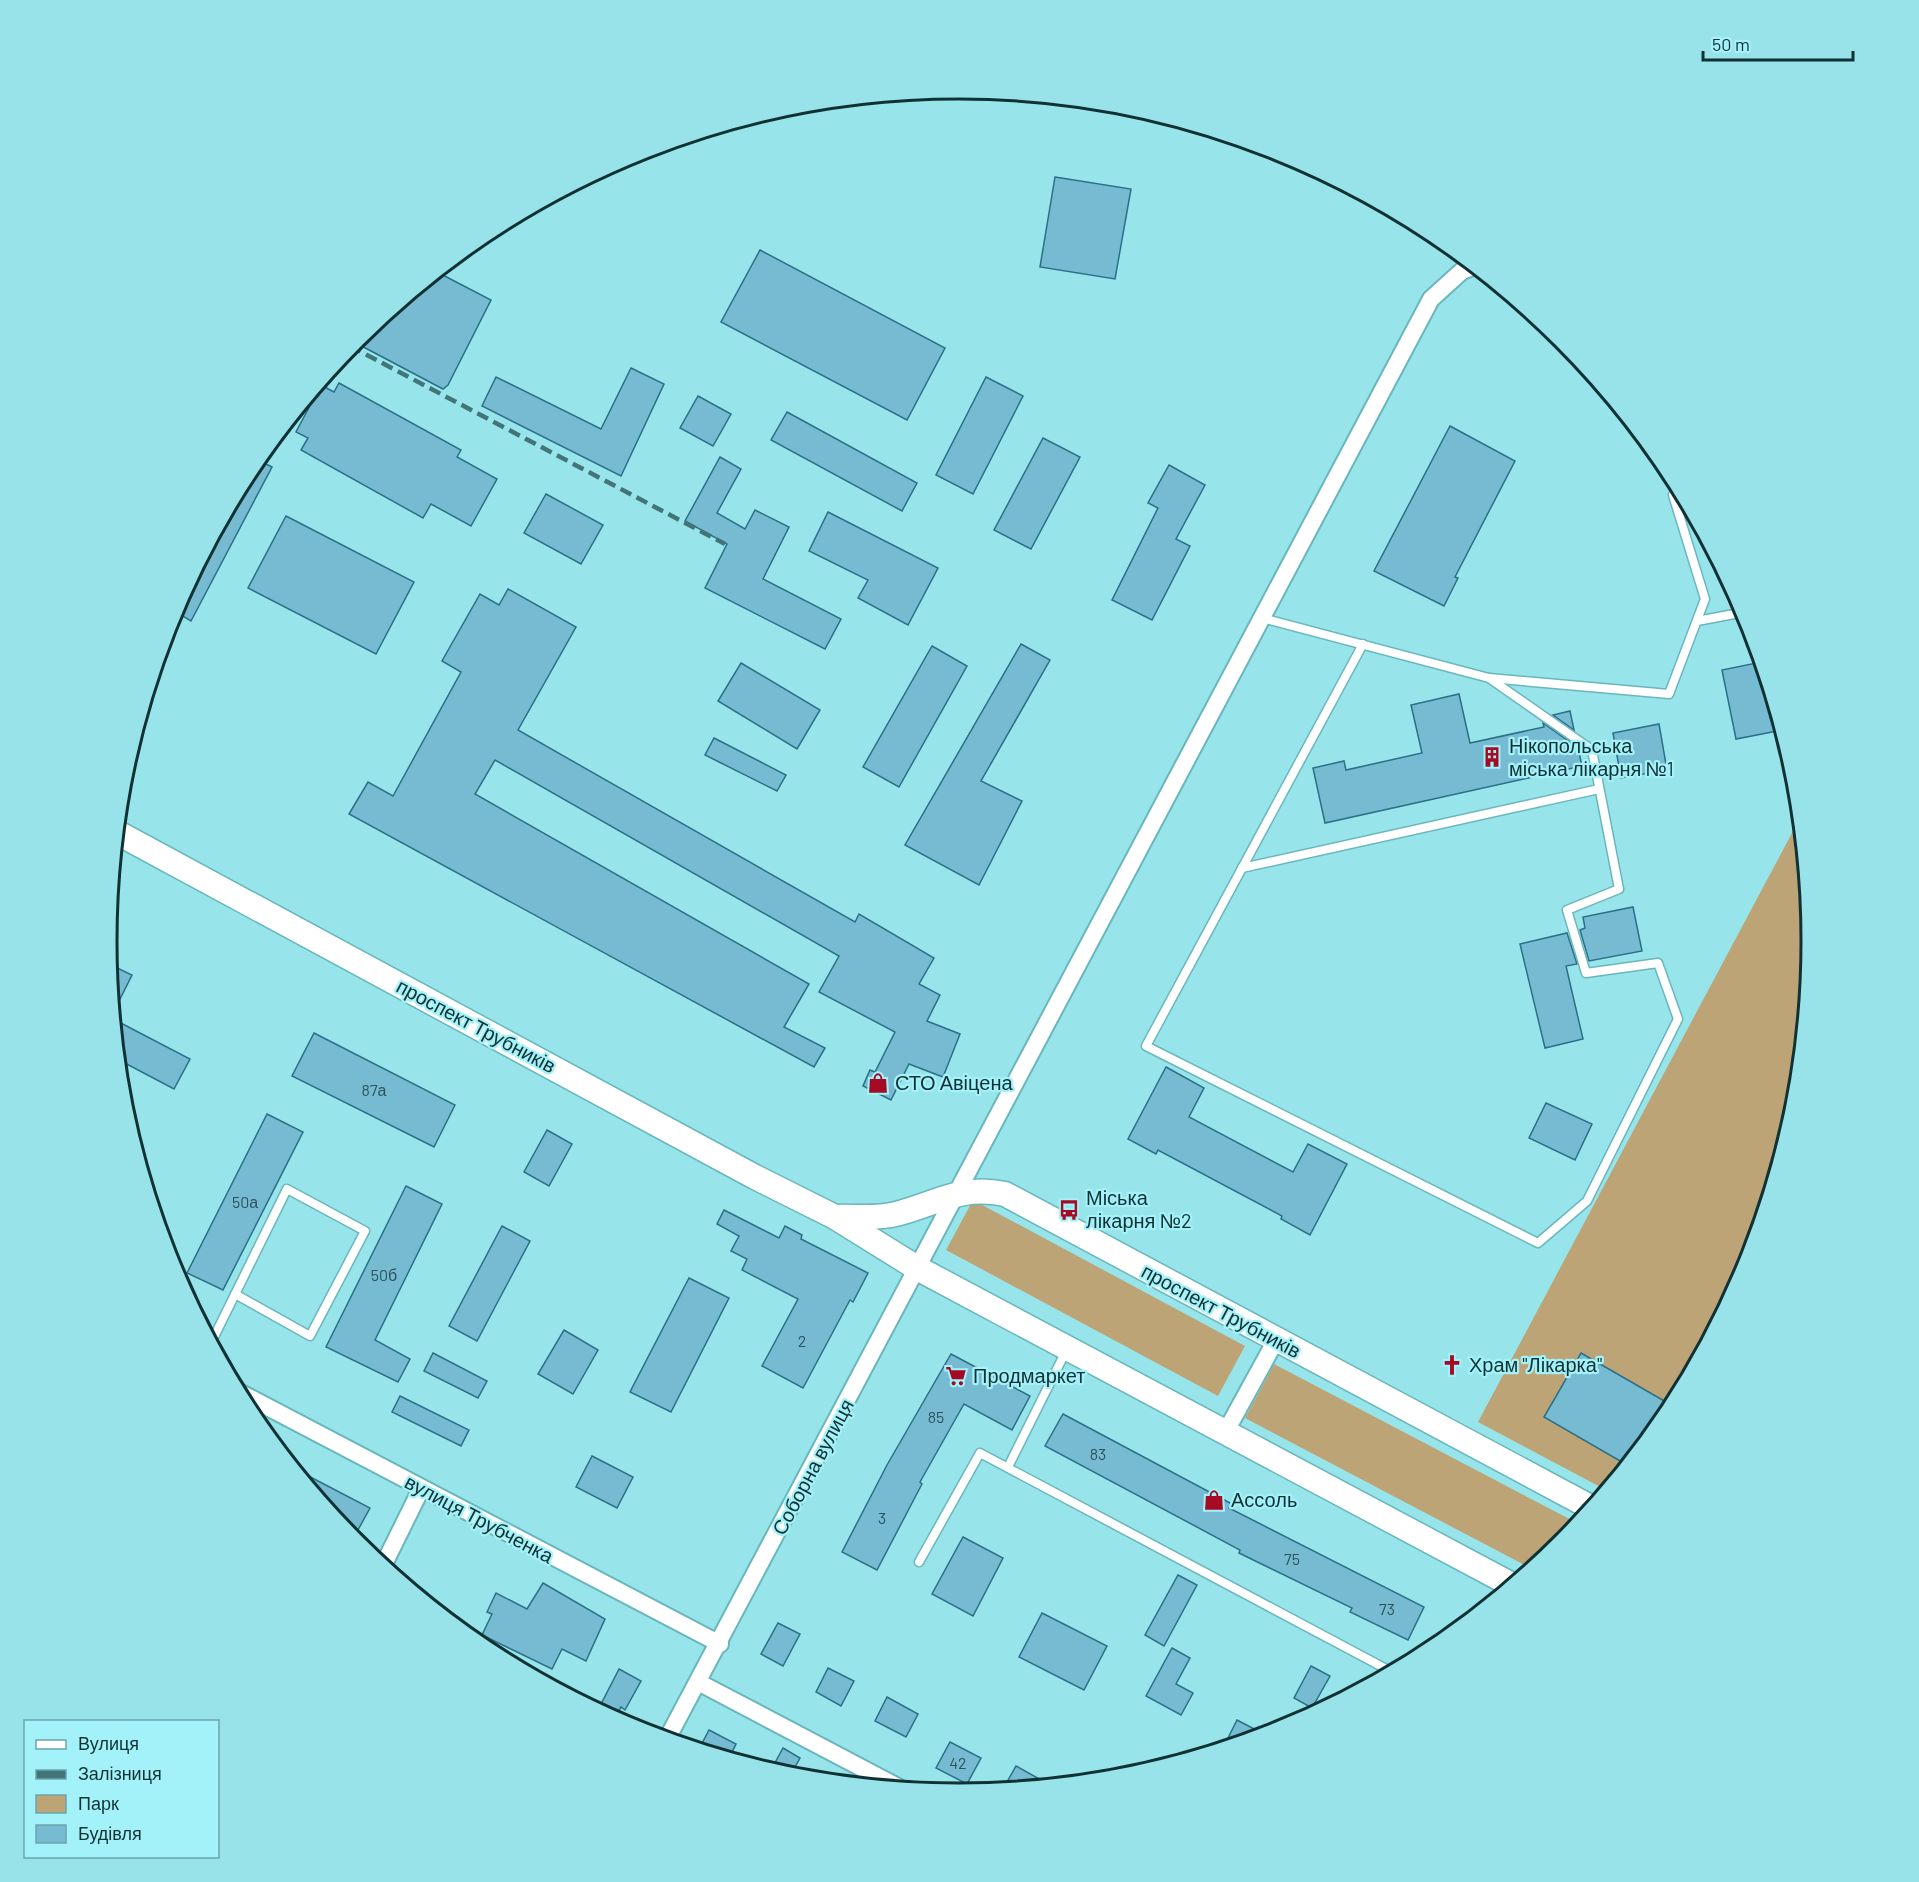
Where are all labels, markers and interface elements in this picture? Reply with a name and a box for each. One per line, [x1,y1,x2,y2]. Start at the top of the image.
scale bar [1703,24,1853,62]
text: 50 m [1712,33,1750,55]
place label: Нікопольська міська лікарня №1 [1509,733,1674,780]
building icon: Нікопольська міська лікарня №1 [1480,745,1504,769]
street label: проспект Трубників [393,973,560,1077]
place label: СТО Авіцена [895,1070,1013,1094]
shop icon: СТО Авіцена [866,1071,890,1095]
house number: 87а [362,1080,386,1099]
place label: Міська лікарня №2 [1086,1185,1192,1232]
house number: 50а [232,1192,258,1211]
bus stop icon: Міська лікарня №2 [1057,1198,1081,1222]
street label: проспект Трубників [1138,1258,1305,1362]
house number: 50б [371,1265,397,1284]
house number: 2 [798,1331,806,1350]
place label: Храм "Лікарка" [1469,1352,1602,1376]
church icon: Храм "Лікарка" [1440,1353,1464,1377]
place label: Продмаркет [973,1363,1085,1387]
supermarket icon: Продмаркет [944,1364,968,1388]
street label: Соборна вулиця [766,1395,858,1539]
house number: 85 [928,1407,944,1426]
house number: 83 [1090,1444,1106,1463]
street label: вулиця Трубченка [401,1469,559,1568]
place label: Ассоль [1231,1487,1297,1511]
shop icon: Ассоль [1202,1488,1226,1512]
house number: 3 [878,1508,886,1527]
house number: 75 [1284,1549,1300,1568]
house number: 73 [1379,1599,1395,1618]
legend [24,1720,219,1858]
text: Вулиця [78,1732,139,1754]
house number: 42 [949,1753,967,1772]
text: Залізниця [78,1762,162,1784]
text: Парк [78,1792,119,1814]
text: Будівля [78,1822,142,1844]

